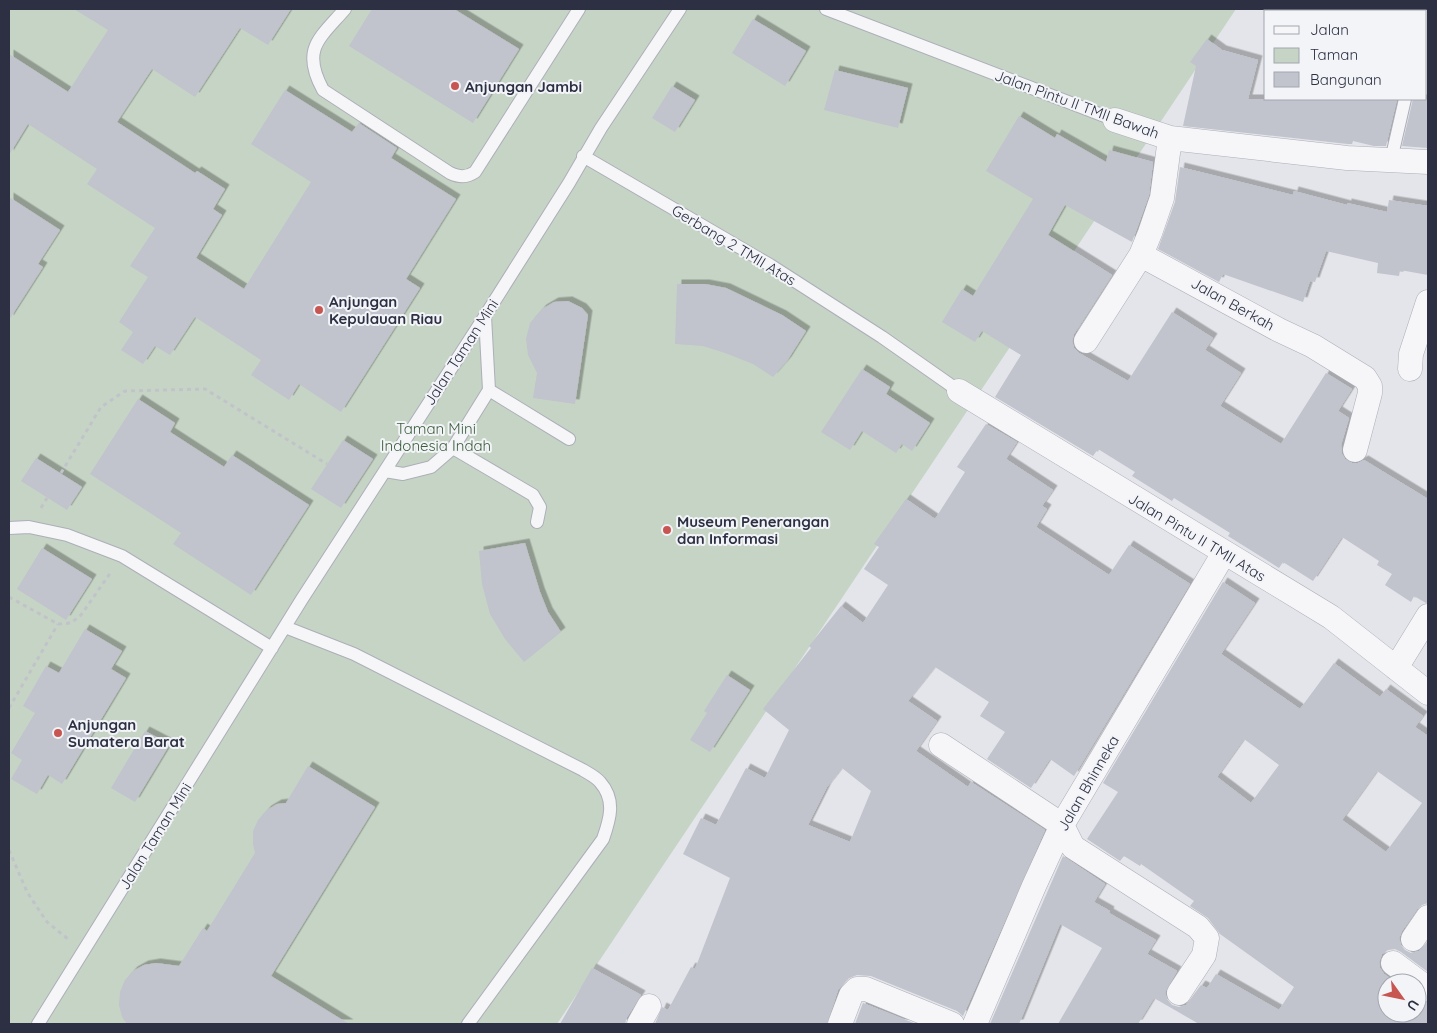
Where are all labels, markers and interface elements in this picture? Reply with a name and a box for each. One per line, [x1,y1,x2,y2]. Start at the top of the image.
legend [1264,10,1427,100]
text: Jalan [1310,20,1349,39]
text: Taman [1310,45,1358,64]
street label: Jalan Pintu II TMII Bawah [992,65,1162,143]
text: Bangunan [1310,70,1382,89]
place label: Anjungan Jambi [465,77,582,96]
marker: Anjungan Jambi [449,80,461,92]
street label: Gerbang 2 TMII Atas [669,200,799,290]
street label: Jalan Berkah [1188,273,1278,335]
place label: Anjungan Kepulauan Riau [329,292,442,328]
street label: Jalan Taman Mini [420,295,502,409]
marker: Anjungan Kepulauan Riau [313,304,325,316]
park label: Taman Mini Indonesia Indah [381,419,491,455]
street label: Jalan Pintu II TMII Atas [1125,488,1269,586]
place label: Museum Penerangan dan Informasi [677,512,829,548]
marker: Museum Penerangan dan Informasi [661,524,673,536]
place label: Anjungan Sumatera Barat [68,715,185,751]
marker: Anjungan Sumatera Barat [52,727,64,739]
street label: Jalan Bhinneka [1053,732,1123,834]
street label: Jalan Taman Mini [114,779,196,893]
north arrow [1377,973,1427,1023]
text: U [1403,996,1423,1014]

